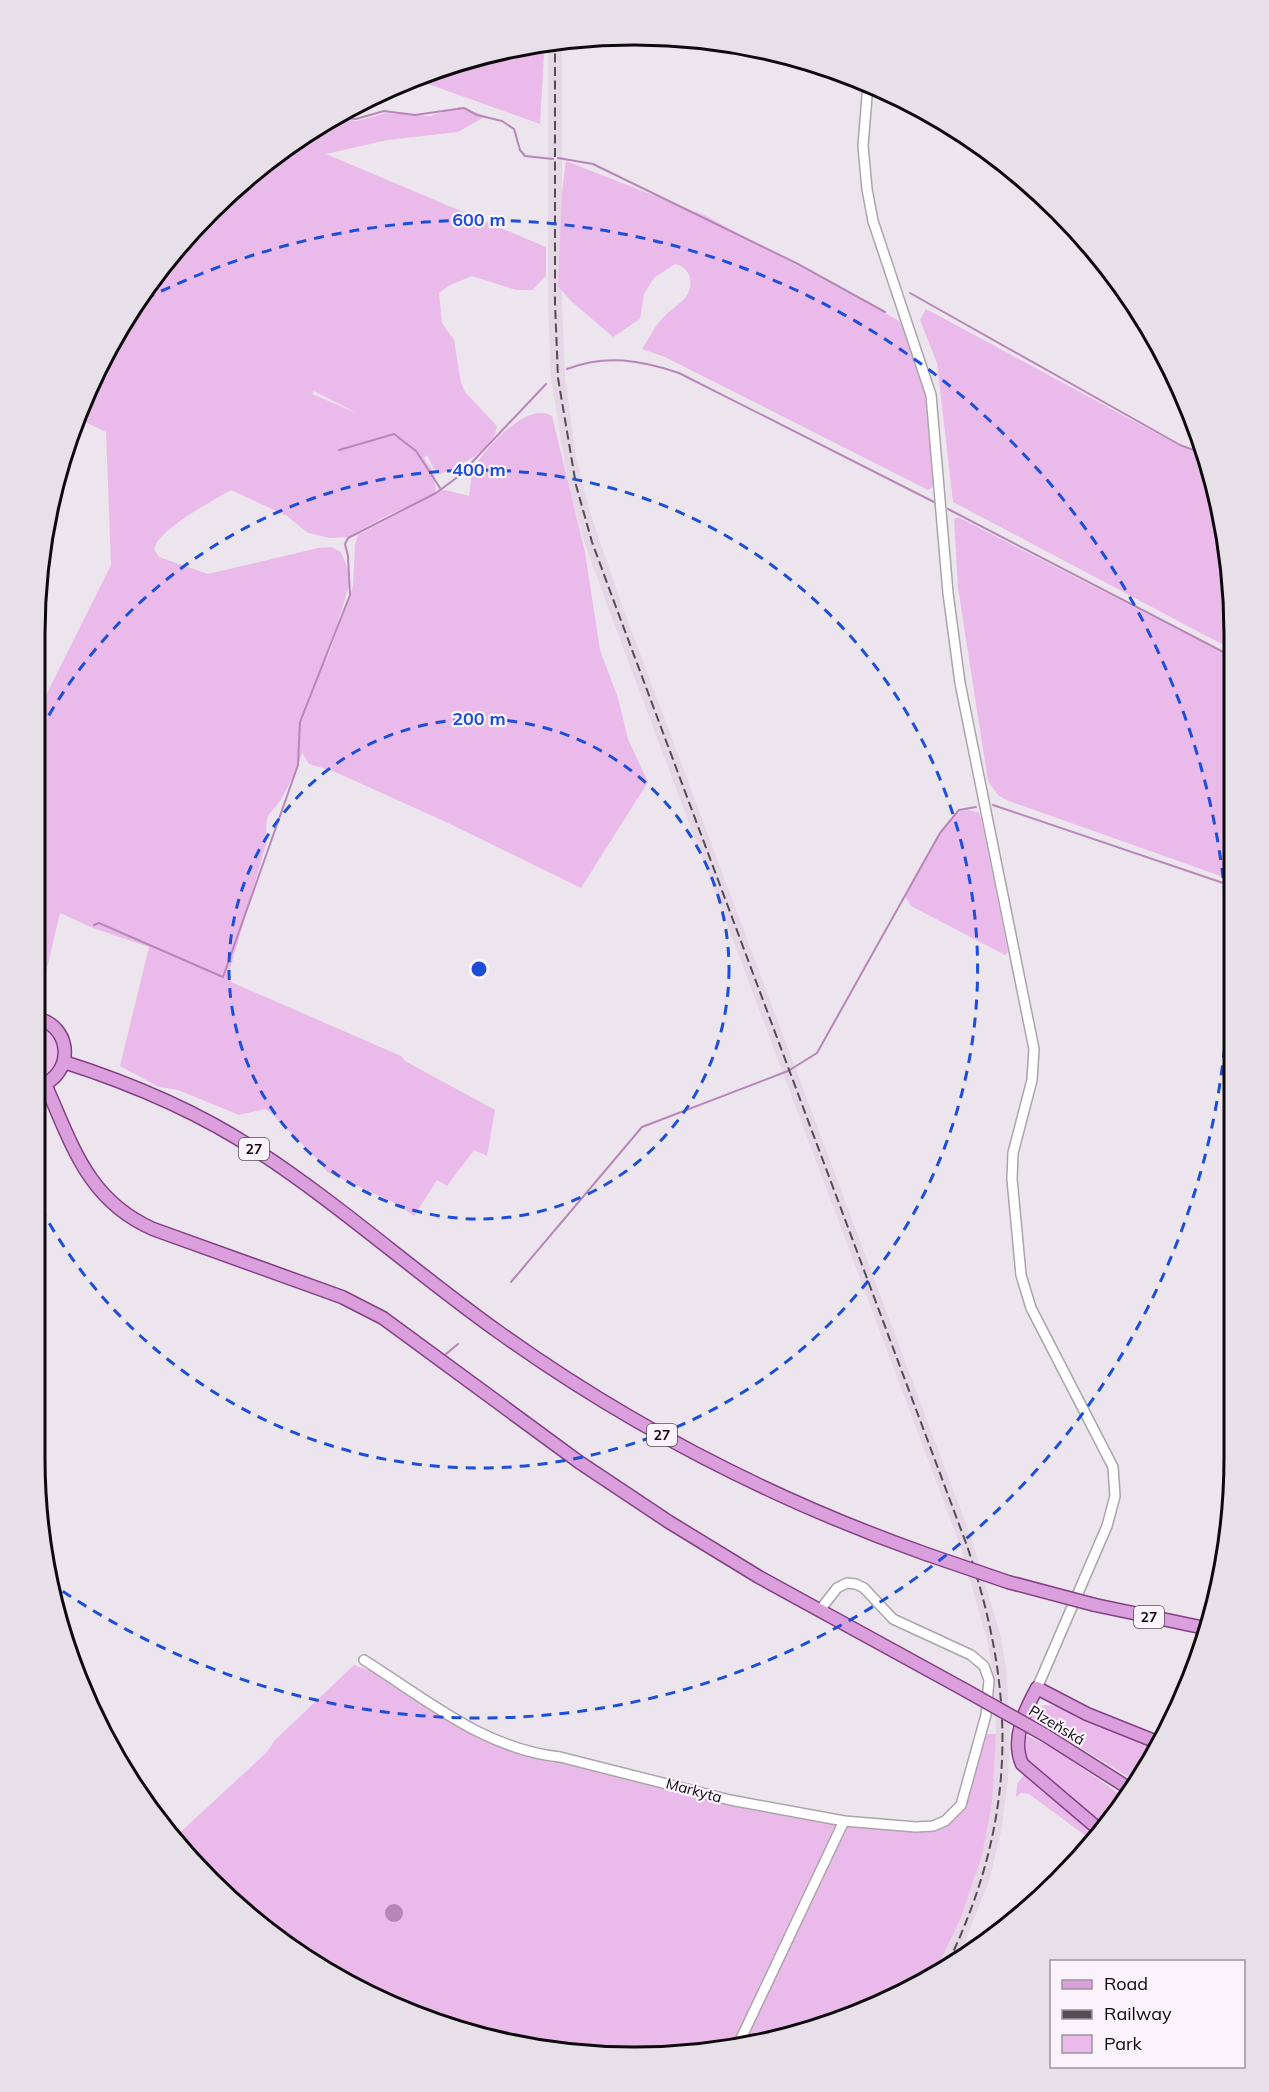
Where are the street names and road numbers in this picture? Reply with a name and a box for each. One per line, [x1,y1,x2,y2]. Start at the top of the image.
road number: 27 [239,1138,269,1160]
road number: 27 [647,1424,677,1446]
road number: 27 [1134,1606,1164,1628]
street label: Plzeňská [1025,1701,1089,1749]
street label: Markyta [664,1773,724,1807]

